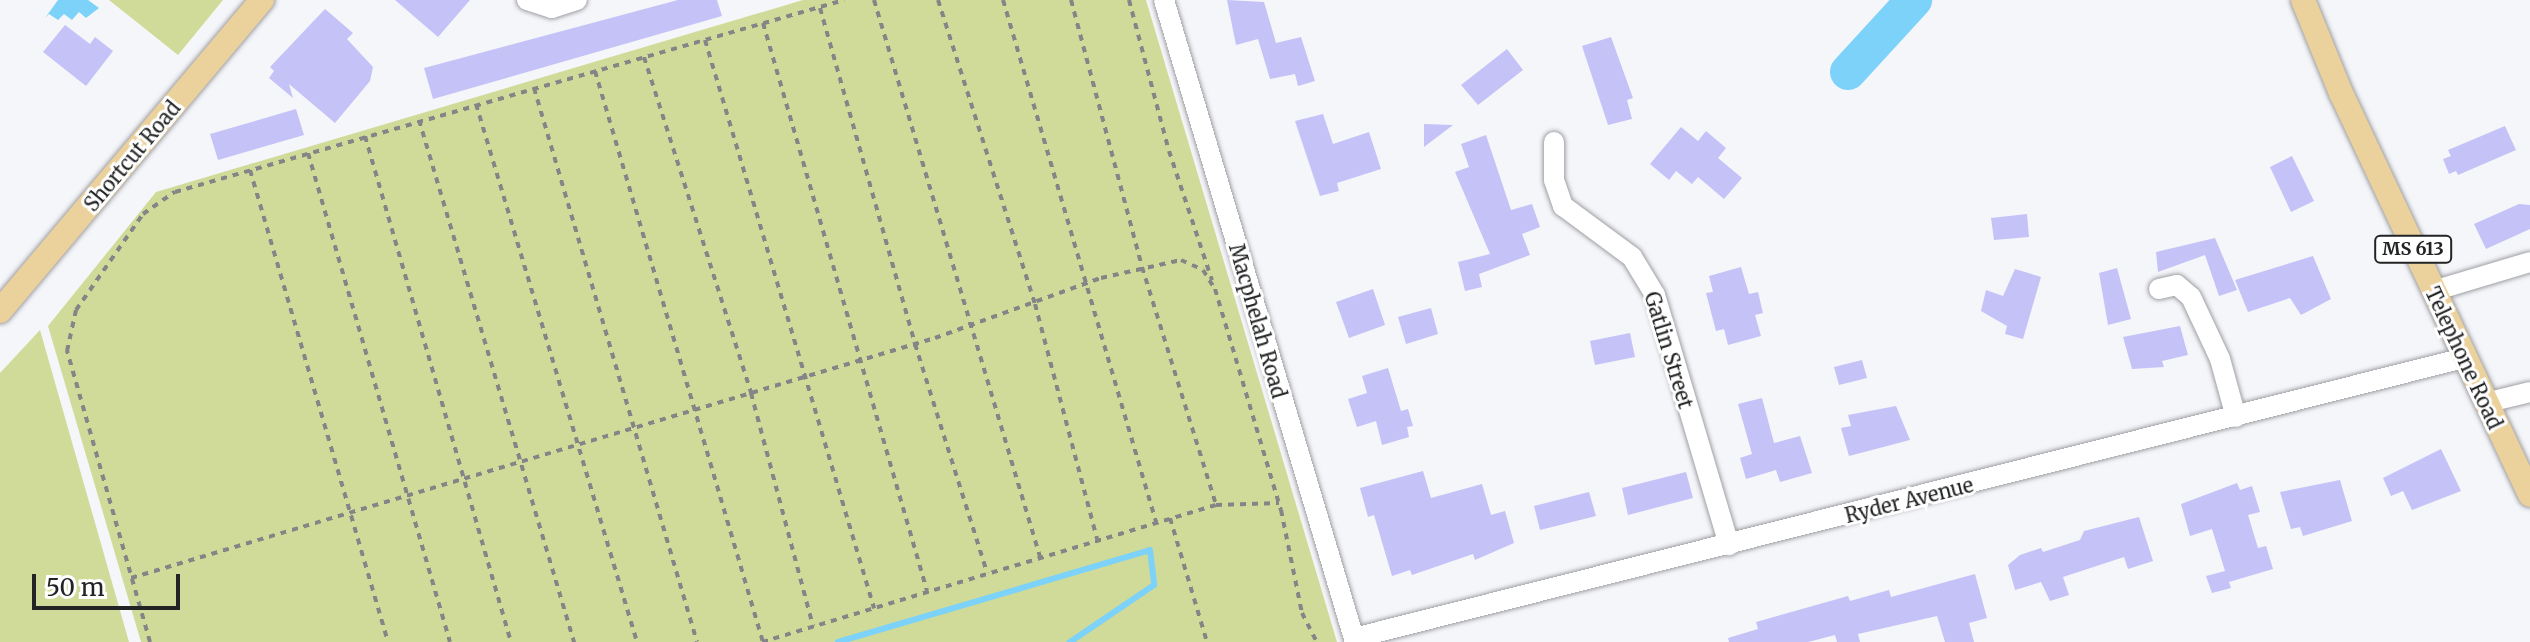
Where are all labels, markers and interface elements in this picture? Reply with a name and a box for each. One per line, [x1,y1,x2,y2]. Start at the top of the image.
street label: Shortcut Road [79,96,185,216]
road number: MS 613 [2373,235,2453,263]
street label: Macphelah Road [1224,241,1292,401]
street label: Telephone Road [2421,283,2507,433]
street label: Gatlin Street [1640,289,1698,411]
street label: Ryder Avenue [1842,472,1976,528]
scale bar [36,558,184,608]
text: 50 m [46,572,105,603]

